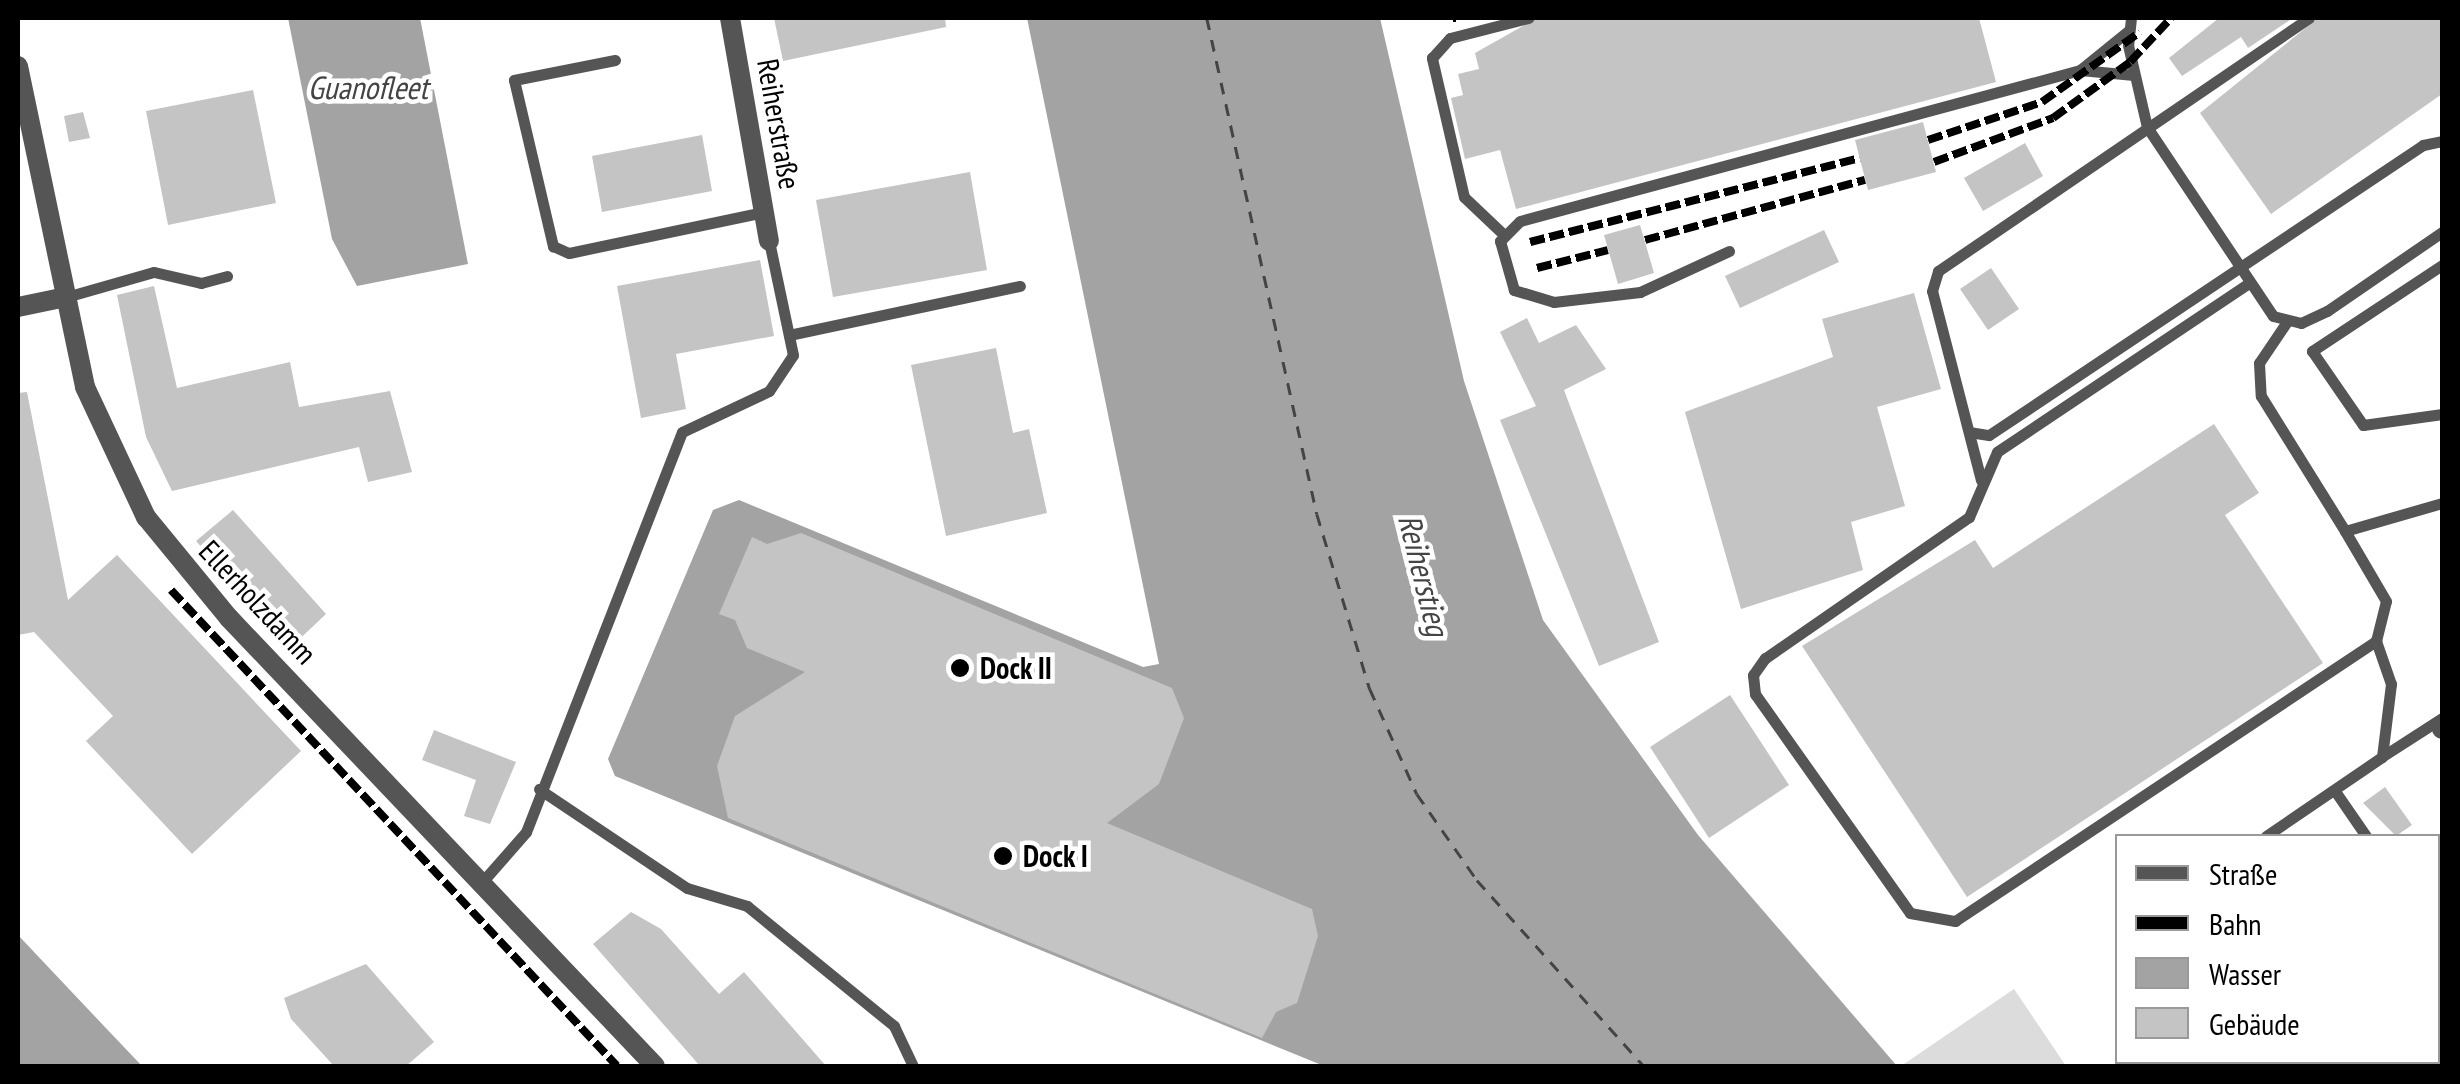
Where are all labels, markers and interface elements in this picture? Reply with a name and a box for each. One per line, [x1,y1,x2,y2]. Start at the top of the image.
street label: Reiherstraße [750,56,808,192]
water label: Guanofleet [308,68,428,106]
water label: Reiherstieg [1390,510,1458,640]
street label: Ellerholzdamm [192,533,324,671]
place label: Dock II [980,650,1053,686]
marker: Dock II [949,657,971,679]
legend [2115,834,2440,1064]
place label: Dock I [1023,838,1089,874]
marker: Dock I [992,845,1014,867]
text: Straße [2209,854,2277,893]
text: Bahn [2209,904,2262,943]
text: Wasser [2209,954,2281,993]
text: Gebäude [2209,1004,2300,1043]

